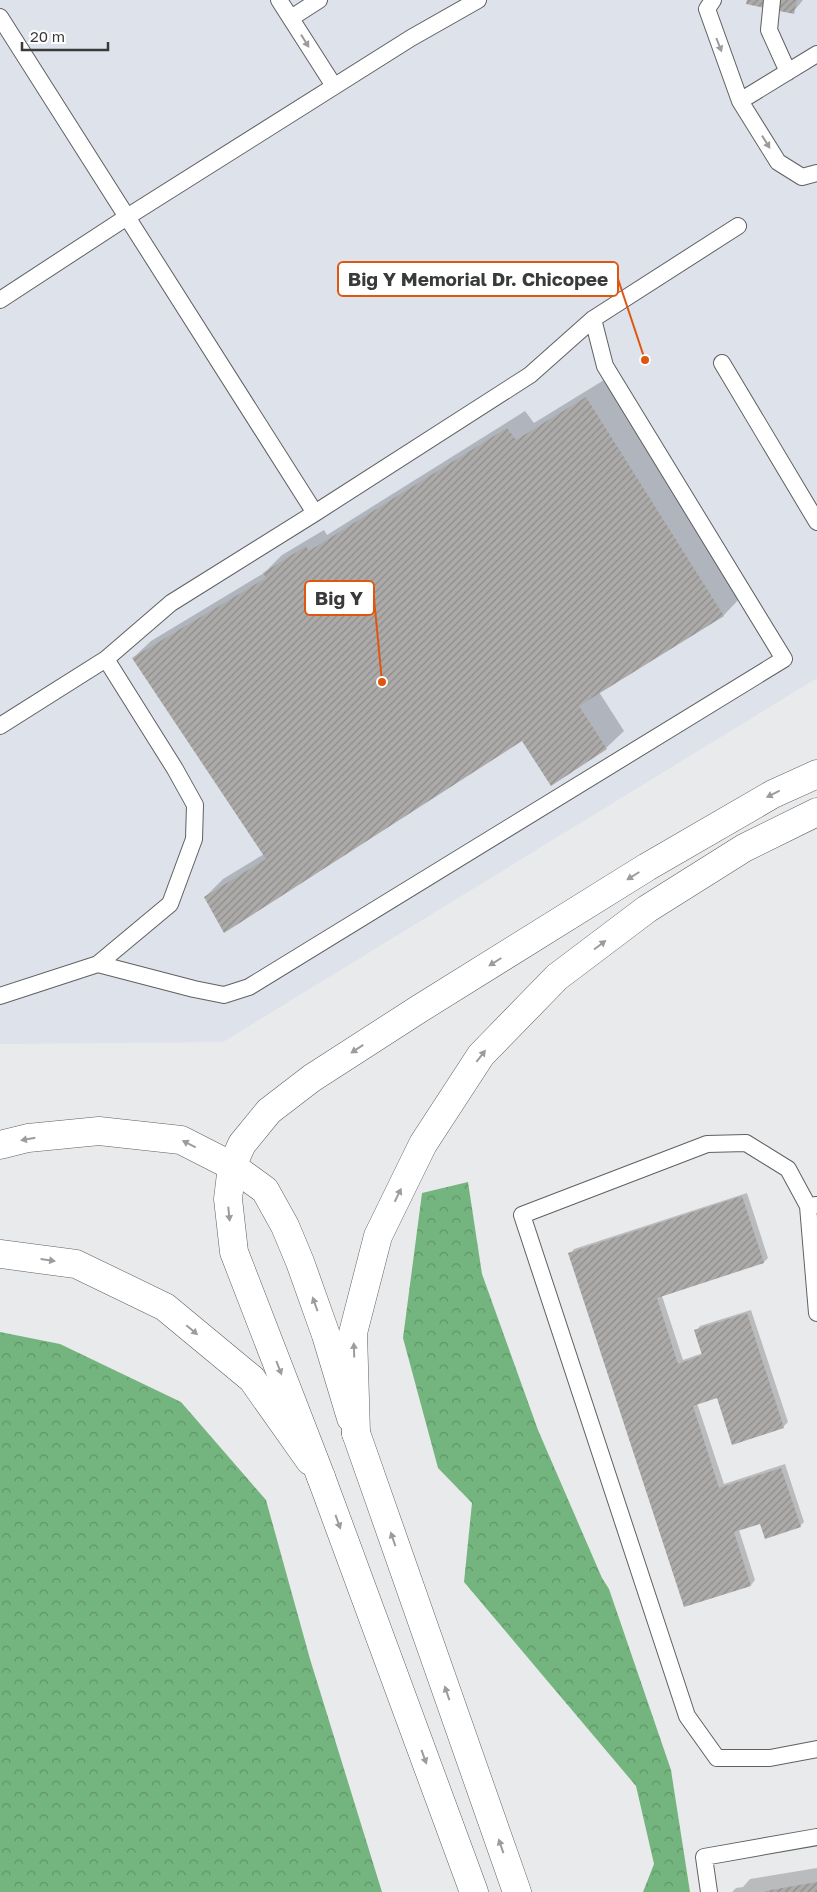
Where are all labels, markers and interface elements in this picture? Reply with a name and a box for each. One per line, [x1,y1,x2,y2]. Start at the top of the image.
scale bar [22,20,109,52]
text: 20 m [30,27,65,45]
one-way arrow [300,35,310,48]
one-way arrow [715,38,723,53]
one-way arrow [761,136,770,149]
callout: Big Y Memorial Dr. Chicopee [338,262,618,296]
text: Big Y Memorial Dr. Chicopee [348,267,608,290]
callout: Big Y [305,581,374,615]
text: Big Y [315,586,364,609]
one-way arrow [766,790,780,798]
one-way arrow [626,872,639,881]
one-way arrow [593,940,606,951]
one-way arrow [488,957,501,967]
one-way arrow [351,1044,364,1054]
one-way arrow [476,1050,487,1063]
one-way arrow [20,1135,36,1143]
one-way arrow [182,1140,196,1148]
one-way arrow [394,1188,402,1202]
one-way arrow [225,1206,233,1222]
one-way arrow [41,1256,57,1264]
one-way arrow [311,1296,318,1311]
one-way arrow [186,1324,199,1335]
one-way arrow [349,1342,357,1358]
one-way arrow [275,1361,283,1376]
one-way arrow [335,1515,342,1530]
one-way arrow [389,1532,396,1547]
one-way arrow [443,1685,450,1700]
one-way arrow [420,1750,428,1765]
one-way arrow [497,1838,505,1853]

